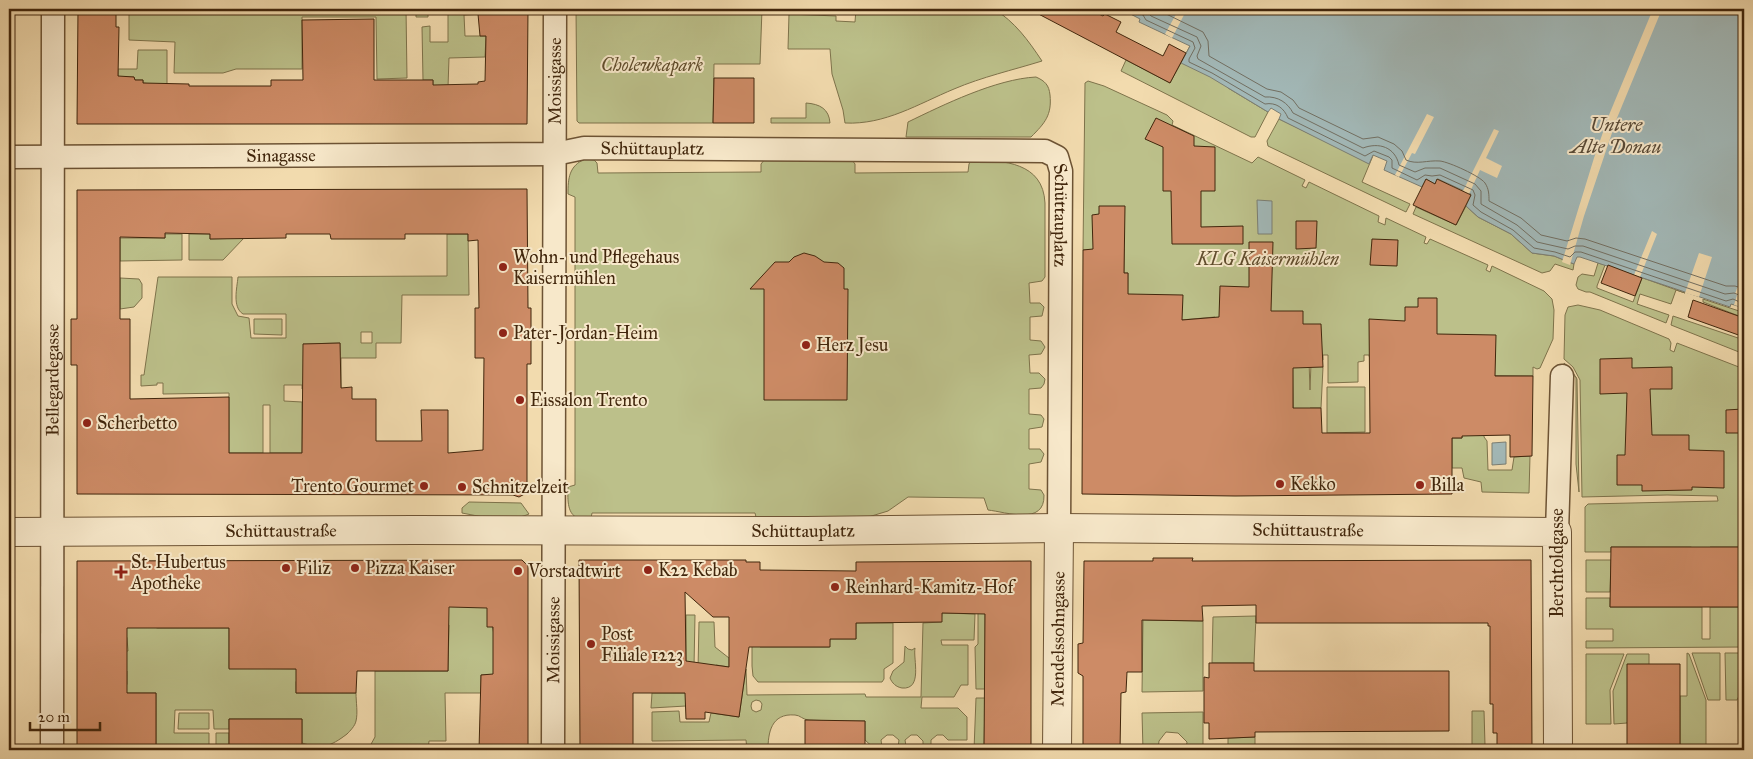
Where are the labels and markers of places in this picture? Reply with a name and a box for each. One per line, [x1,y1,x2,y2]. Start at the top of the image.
place label: Wohn- und Pflegehaus Kaisermühlen [513,246,679,289]
marker: Wohn- und Pflegehaus Kaisermühlen [497,261,509,273]
place label: Pater-Jordan-Heim [513,322,658,345]
marker: Pater-Jordan-Heim [497,327,509,339]
place label: Herz Jesu [816,334,889,357]
marker: Herz Jesu [800,339,812,351]
place label: Eissalon Trento [530,389,647,411]
marker: Eissalon Trento [514,394,526,406]
place label: Scherbetto [97,412,177,434]
marker: Scherbetto [81,417,93,429]
place label: Kekko [1290,473,1336,495]
place label: Billa [1430,474,1465,496]
place label: Trento Gourmet [291,475,415,497]
place label: Schnitzelzeit [472,476,569,498]
marker: Kekko [1274,478,1286,490]
marker: Billa [1414,479,1426,491]
marker: Trento Gourmet [418,480,430,492]
marker: Schnitzelzeit [456,481,468,493]
place label: St. Hubertus Apotheke [130,551,226,594]
place label: Filiz [296,557,331,579]
place label: Pizza Kaiser [365,557,455,579]
place label: K22 Kebab [658,559,738,581]
place label: Vorstadtwirt [527,560,622,582]
marker: Filiz [280,562,292,574]
marker: Pizza Kaiser [349,562,361,574]
marker: K22 Kebab [642,564,654,576]
marker: Vorstadtwirt [512,565,524,577]
marker: St. Hubertus Apotheke [115,566,127,578]
place label: Reinhard-Kamitz-Hof [845,576,1016,598]
marker: Reinhard-Kamitz-Hof [829,581,841,593]
place label: Post Filiale 1223 [601,623,683,666]
marker: Post Filiale 1223 [585,638,597,650]

